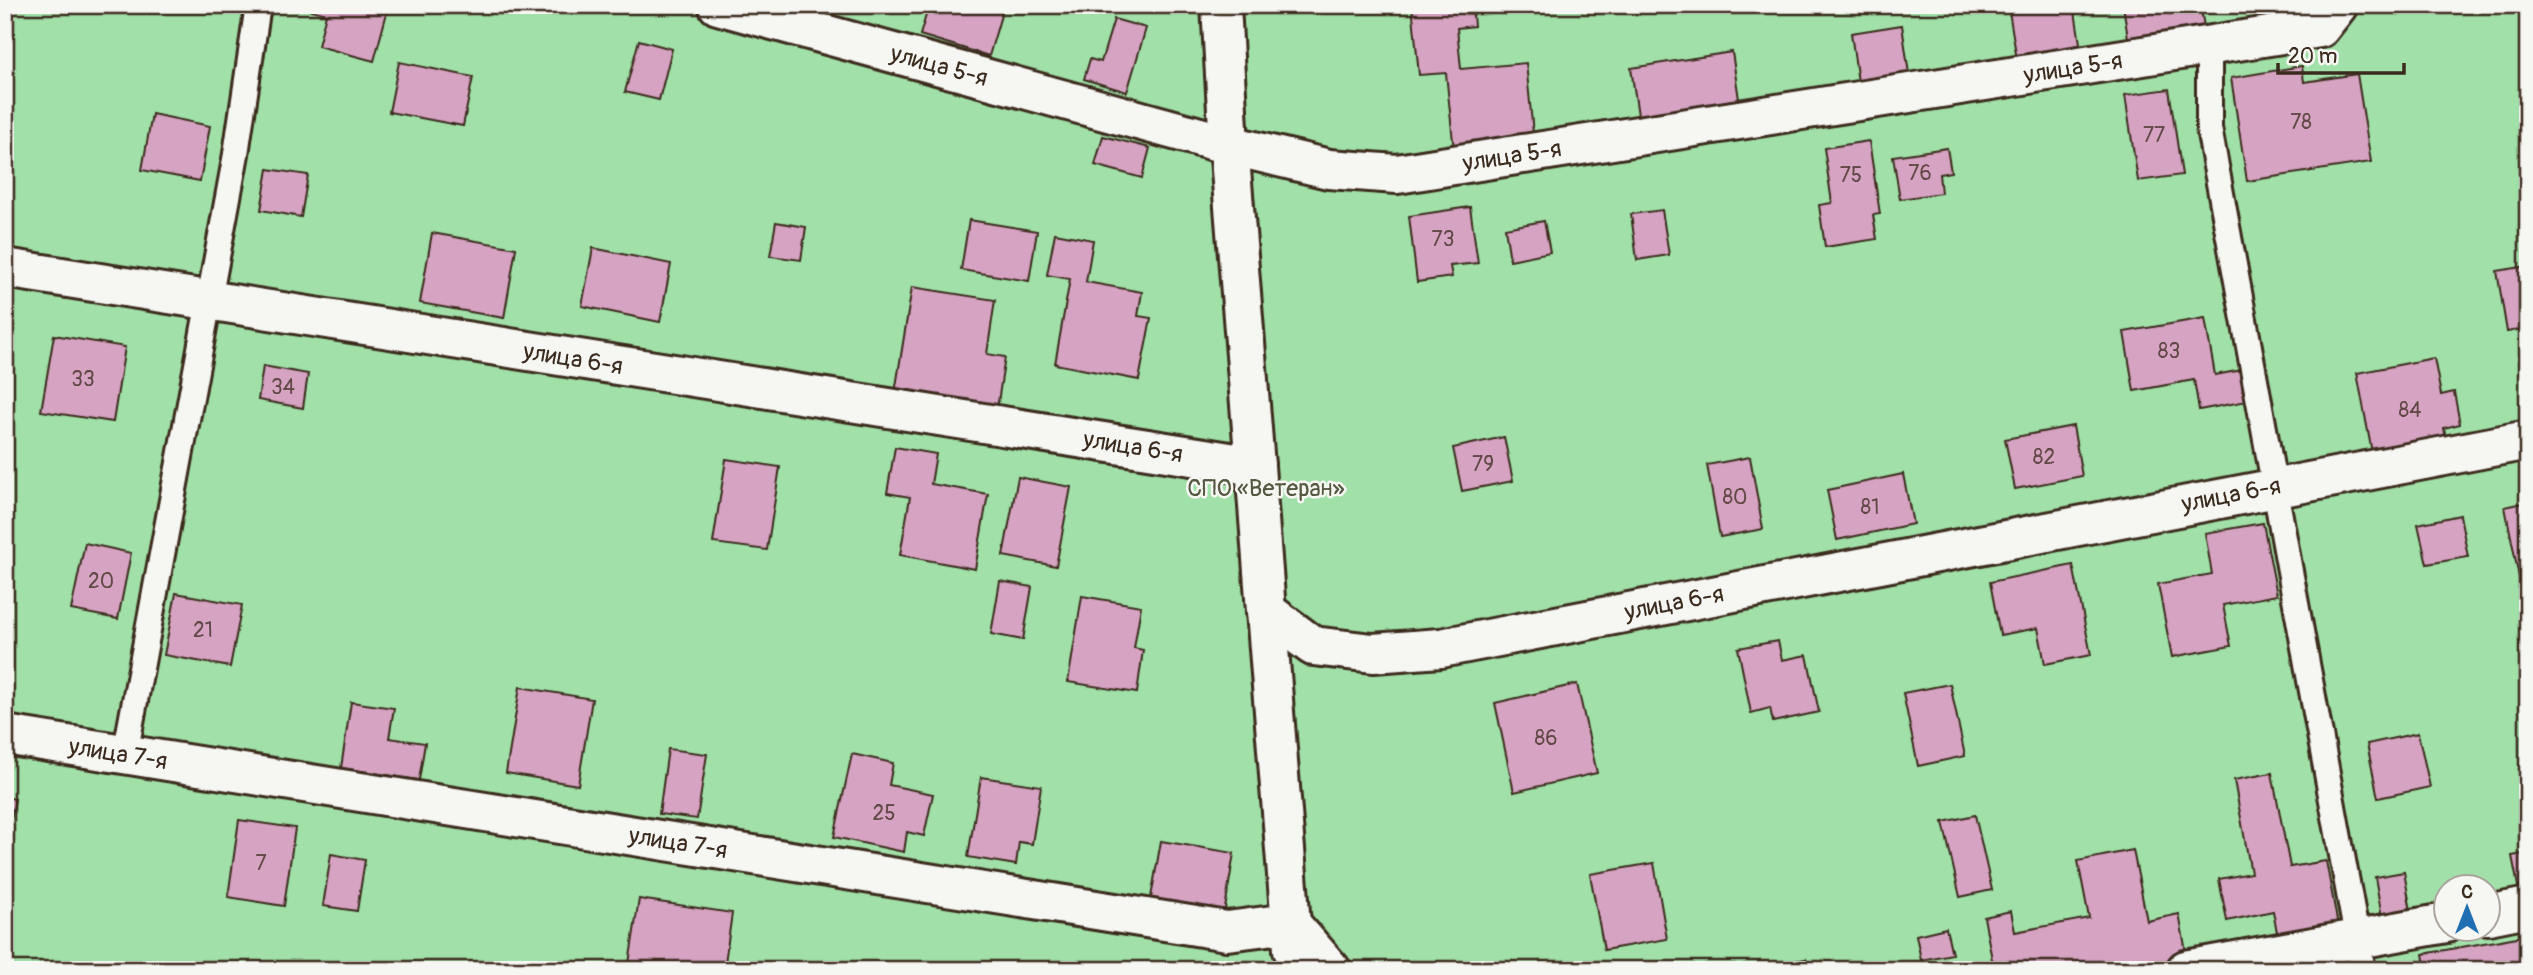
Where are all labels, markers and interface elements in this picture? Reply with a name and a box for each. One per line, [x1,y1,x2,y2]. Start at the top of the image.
scale bar [2278,32,2404,76]
street label: улица 5-я [886,39,991,93]
text: 20 m [2288,43,2337,70]
street label: улица 5-я [2021,46,2124,90]
house number: 78 [2290,109,2312,136]
house number: 77 [2143,122,2165,149]
street label: улица 5-я [1460,134,1563,178]
house number: 76 [1908,160,1932,187]
house number: 75 [1840,162,1862,189]
house number: 73 [1432,226,1454,253]
street label: улица 6-я [520,337,625,381]
house number: 83 [2158,338,2180,365]
house number: 33 [71,366,95,393]
house number: 34 [271,374,295,401]
house number: 84 [2399,397,2421,424]
street label: улица 6-я [1080,425,1185,469]
house number: 82 [2033,444,2055,471]
house number: 79 [1472,451,1494,478]
street label: улица 6-я [2178,471,2283,519]
park label: СПО «Ветеран» [1187,474,1345,503]
house number: 80 [1723,484,1747,511]
house number: 81 [1861,494,1879,521]
house number: 20 [88,568,114,595]
street label: улица 6-я [1621,579,1726,627]
house number: 21 [193,617,213,644]
house number: 86 [1535,725,1557,752]
street label: улица 7-я [66,732,169,776]
house number: 25 [872,800,896,827]
street label: улица 7-я [626,821,729,865]
house number: 7 [255,850,267,877]
north arrow [2432,874,2502,944]
text: С [2461,880,2473,904]

